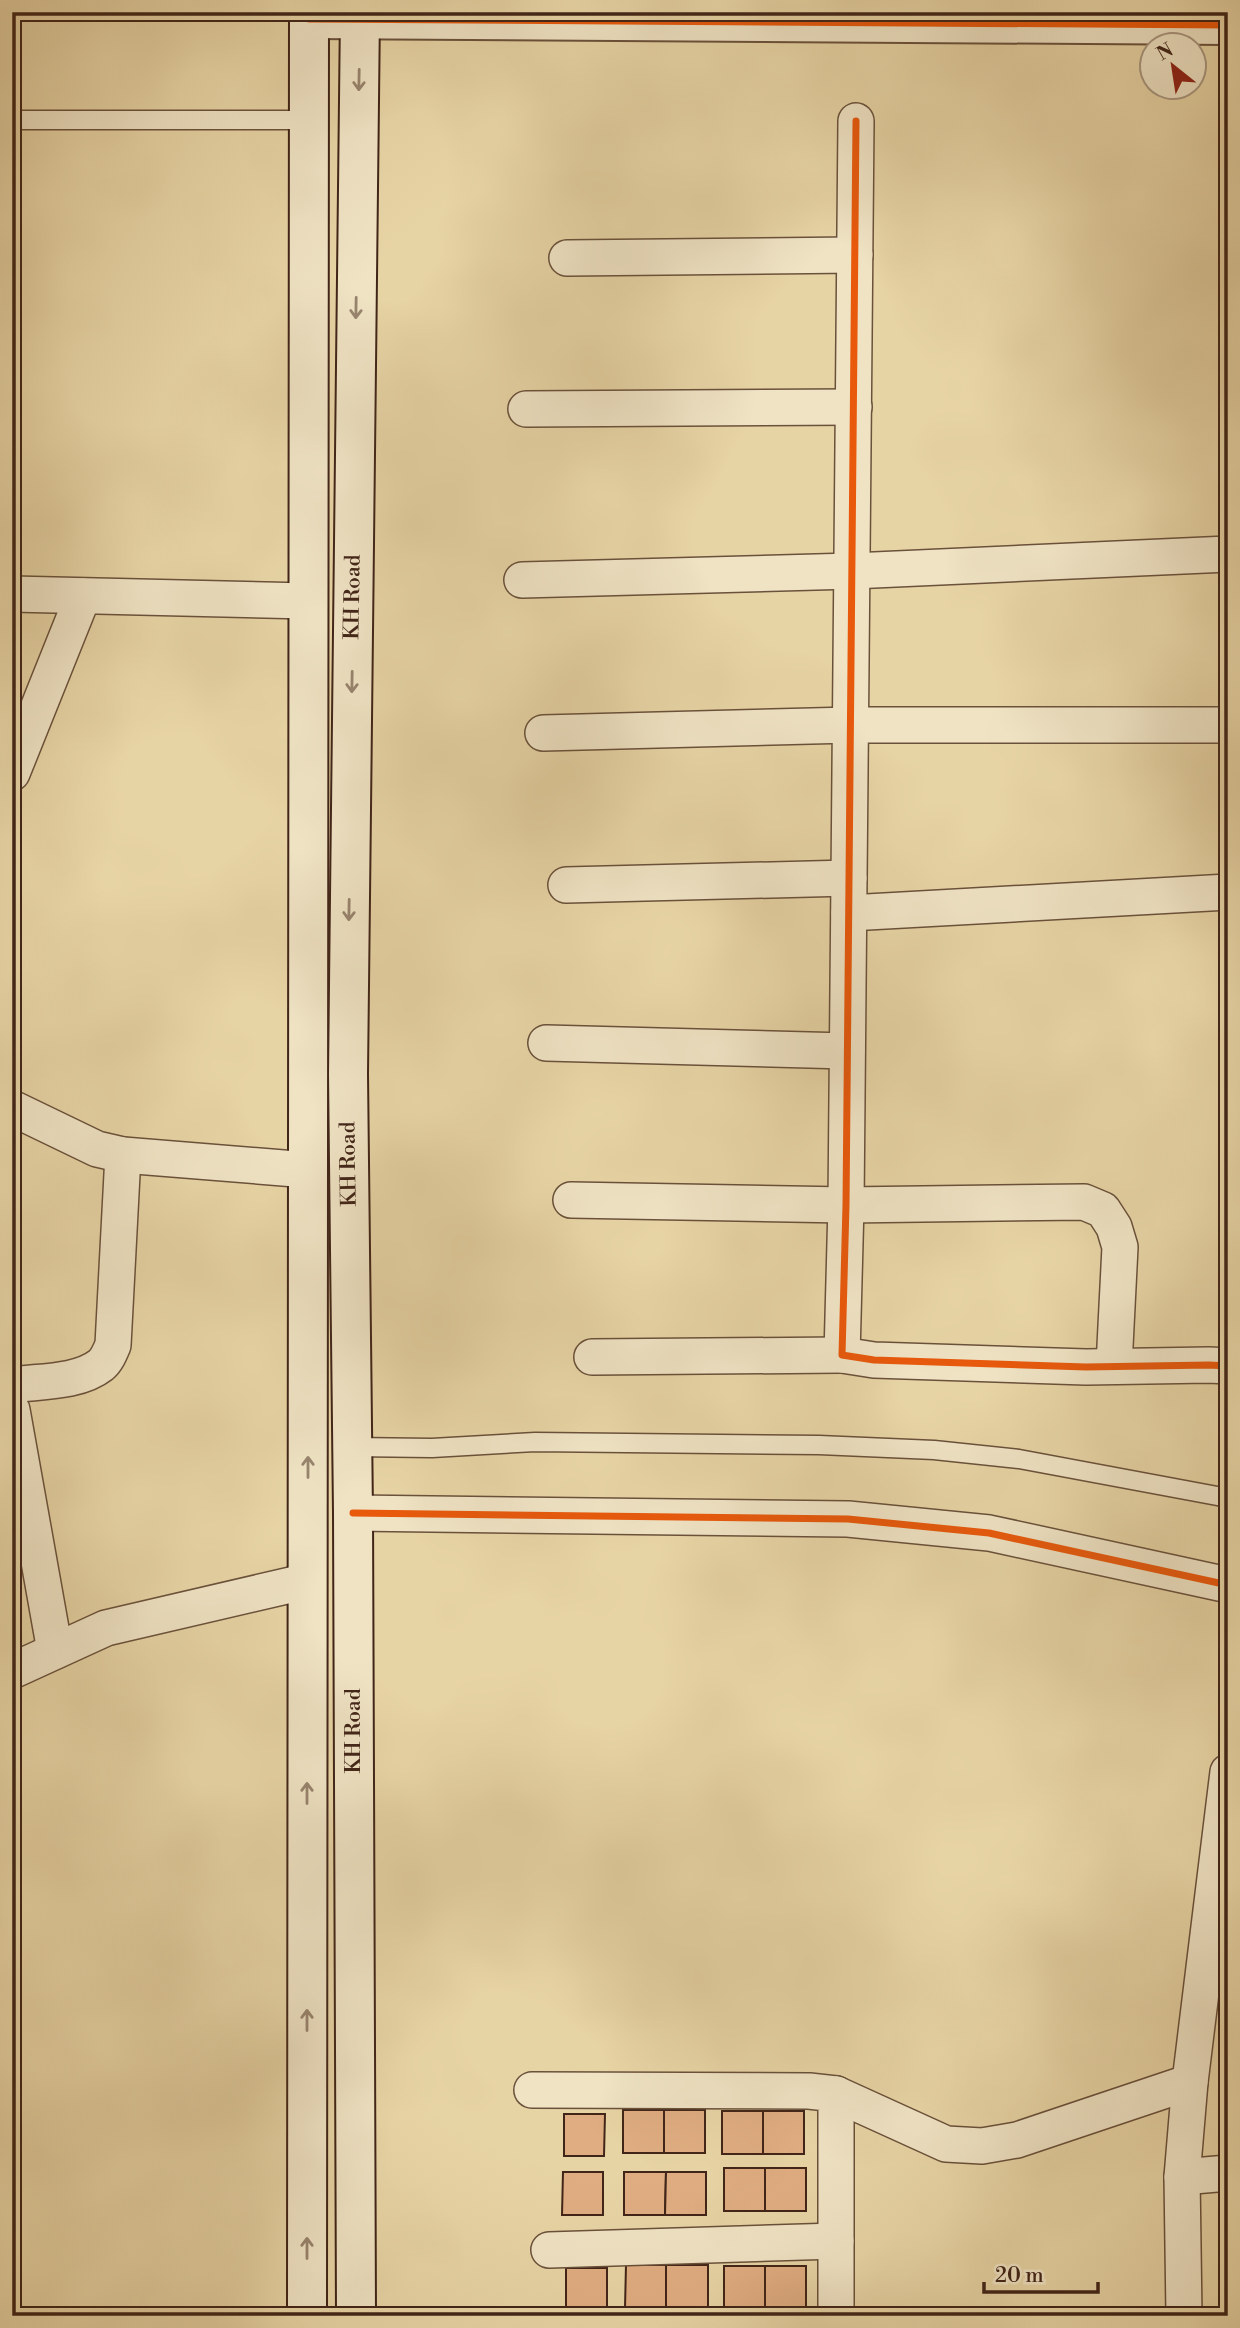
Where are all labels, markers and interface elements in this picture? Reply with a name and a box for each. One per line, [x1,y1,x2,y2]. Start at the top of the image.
north arrow [1138,32,1208,102]
text: N [1152,38,1178,66]
one-way arrow [352,69,366,92]
one-way arrow [349,296,363,319]
street label: KH Road [339,554,367,640]
one-way arrow [345,671,359,694]
one-way arrow [343,898,356,921]
street label: KH Road [335,1121,363,1207]
one-way arrow [301,1456,315,1479]
street label: KH Road [341,1688,367,1774]
one-way arrow [300,1781,314,1804]
one-way arrow [300,2009,314,2032]
one-way arrow [300,2236,314,2259]
scale bar [984,2251,1098,2295]
text: 20 m [995,2263,1044,2289]

